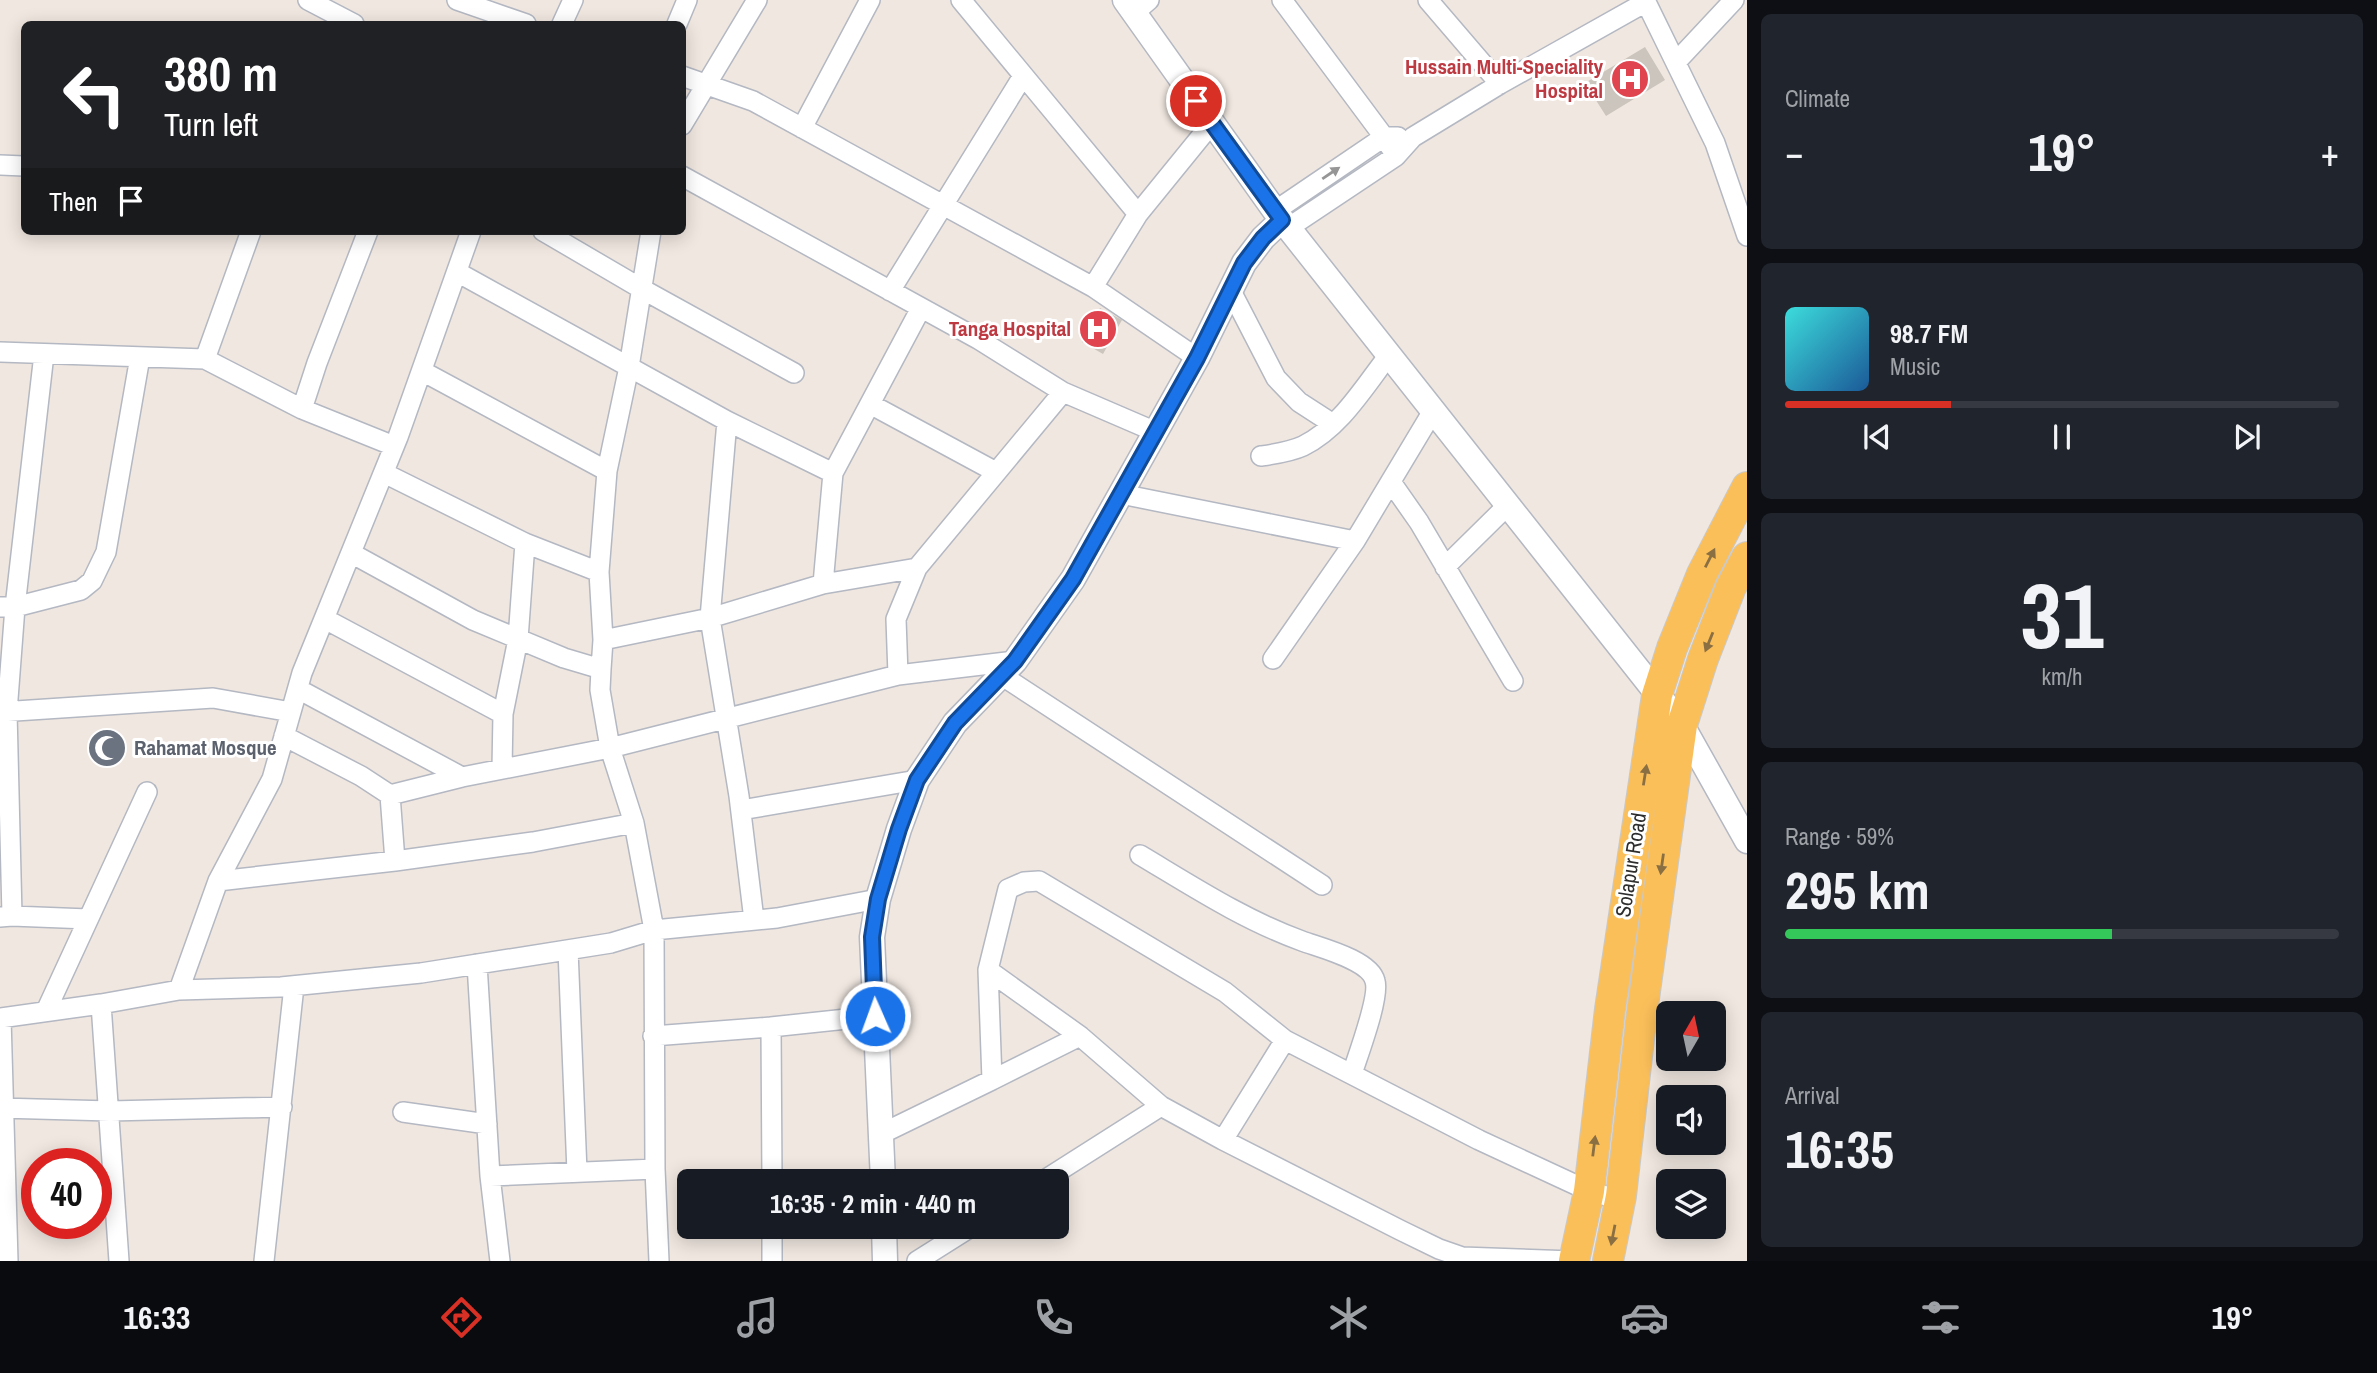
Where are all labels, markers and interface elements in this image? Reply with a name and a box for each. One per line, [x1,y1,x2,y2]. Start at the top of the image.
text: 380 m [164,40,278,106]
icon: left [49,49,140,140]
place label: Hussain Multi-Speciality Hospital [1405,52,1603,105]
hospital icon: Hussain Multi-Speciality Hospital [1609,58,1651,100]
pin [1166,71,1226,131]
icon: arrive [1177,82,1215,120]
text: Climate [1785,83,1850,114]
text: Turn left [164,103,258,146]
text: 19° [2028,117,2096,187]
text: − [1785,127,1803,178]
text: + [2321,127,2339,178]
one-way arrow [1322,166,1340,180]
icon: arrive [112,182,150,220]
text: Then [49,184,98,219]
hospital icon: Tanga Hospital [1077,308,1119,350]
place label: Tanga Hospital [949,314,1071,343]
text: 98.7 FM [1890,316,1968,351]
text: Music [1890,351,1940,382]
icon: previous [1858,418,1896,456]
icon: pause [2043,418,2081,456]
icon: next [2228,418,2266,456]
one-way arrow [1704,548,1716,568]
text: 31 [2021,554,2104,676]
one-way arrow [1704,632,1715,653]
text: km/h [2042,661,2082,692]
mosque icon: Rahamat Mosque [86,727,128,769]
place label: Rahamat Mosque [134,733,277,762]
one-way arrow [1640,764,1651,786]
street label: Solapur Road [1608,811,1653,919]
text: Range · 59% [1785,821,1894,852]
one-way arrow [1657,853,1668,875]
text: 295 km [1785,855,1930,925]
position arrow [838,979,912,1053]
north arrow [1656,1001,1726,1071]
map controls [1656,1001,1726,1239]
text: Arrival [1785,1080,1840,1111]
button: sound [1656,1085,1726,1155]
text: 16:35 [1785,1114,1894,1184]
one-way arrow [1589,1134,1600,1156]
speed limit sign: 40 [21,1148,112,1239]
button: layers [1656,1169,1726,1239]
text: 16:35 · 2 min · 440 m [770,1186,976,1221]
one-way arrow [1607,1224,1618,1246]
icon: directions [437,1293,486,1342]
icon: music [733,1293,782,1342]
icon: phone [1029,1293,1078,1342]
icon: climate [1324,1293,1373,1342]
icon: car [1620,1293,1669,1342]
icon: filters [1916,1293,1965,1342]
text: 16:33 [123,1296,190,1339]
text: 19° [2212,1296,2254,1339]

